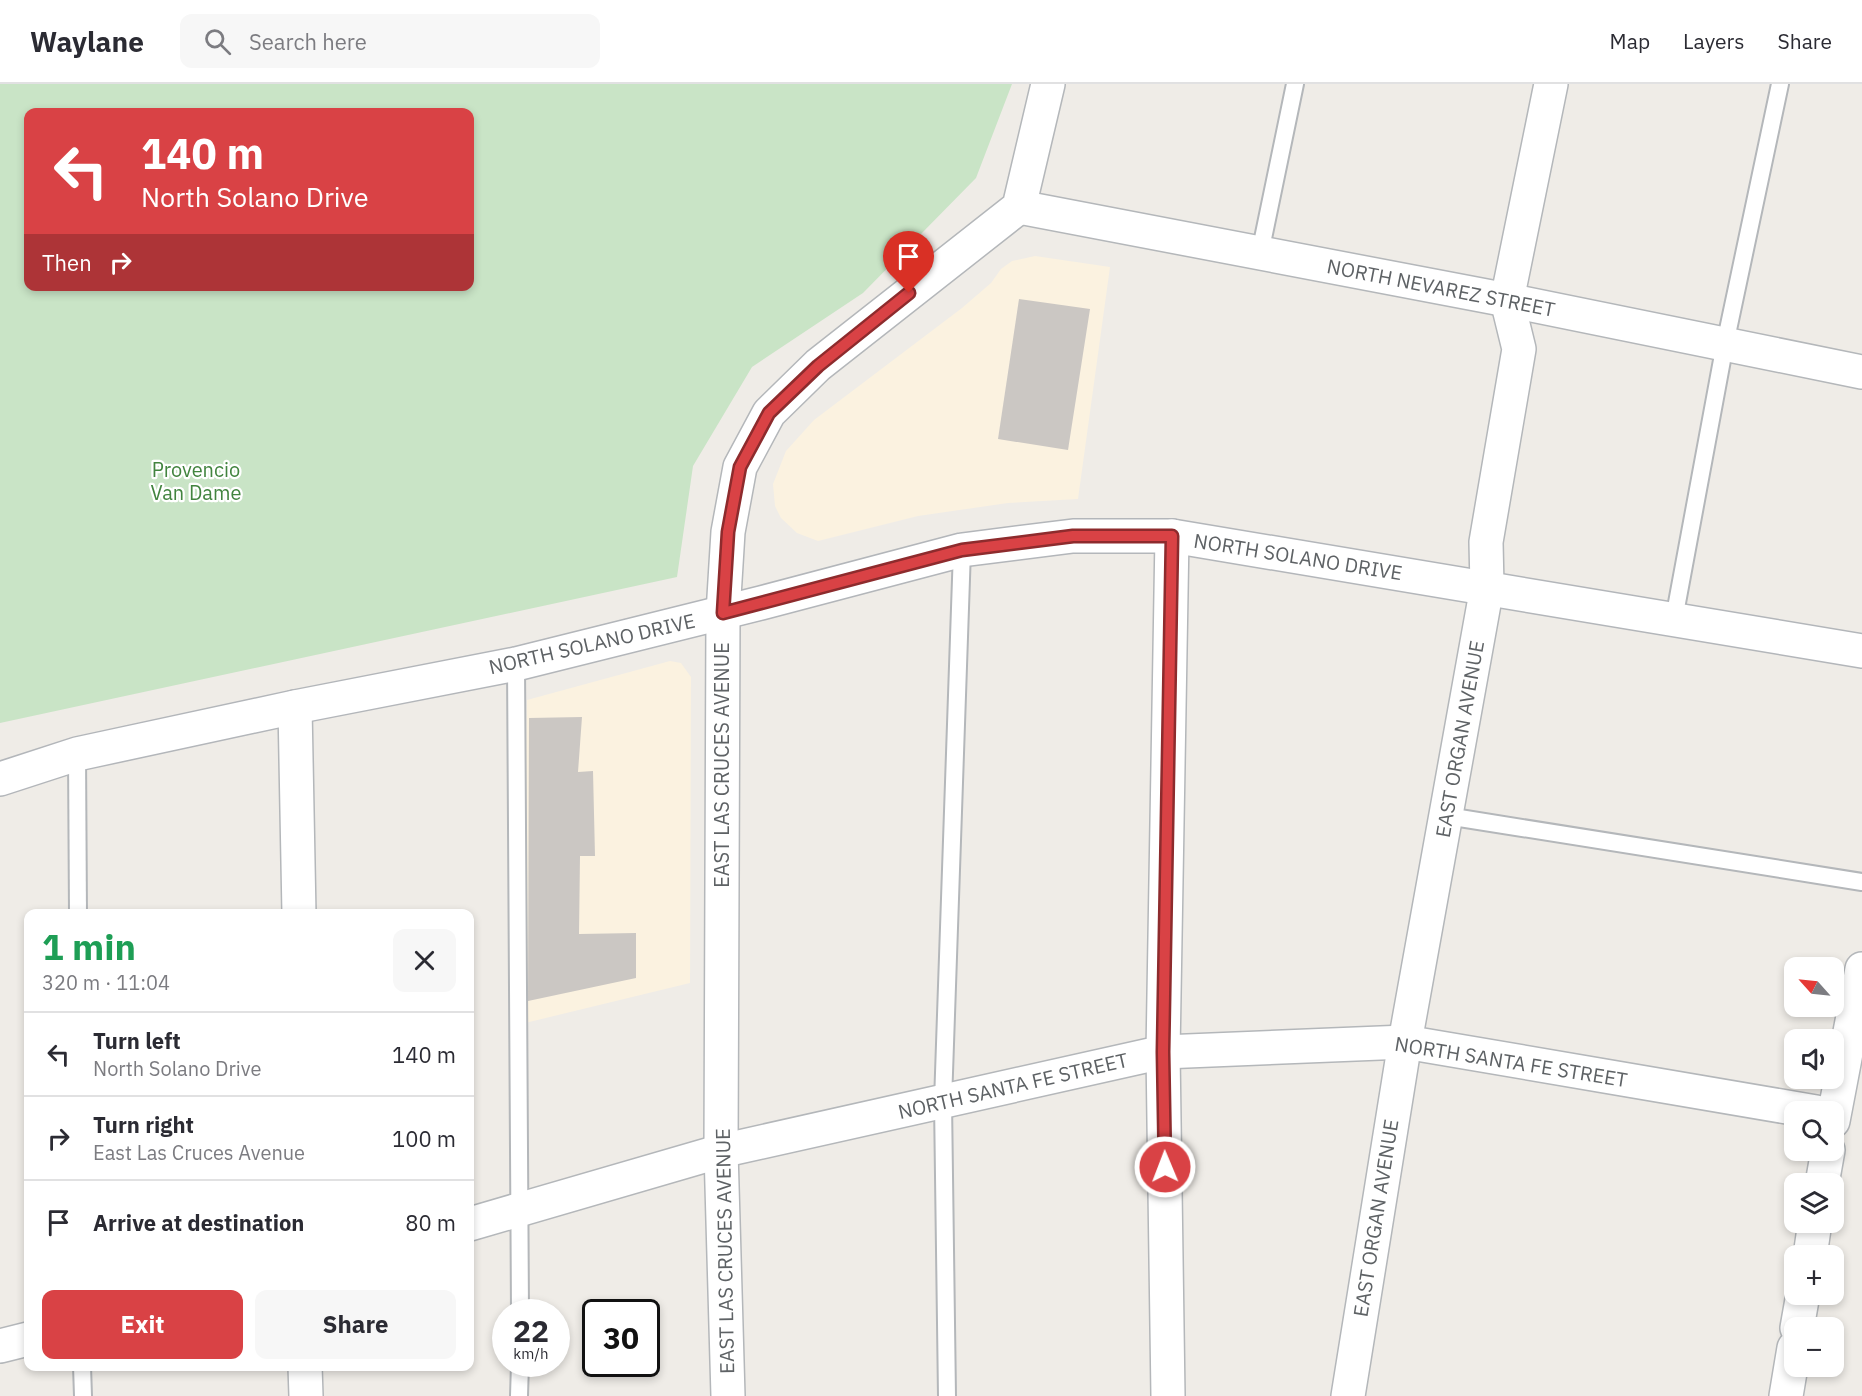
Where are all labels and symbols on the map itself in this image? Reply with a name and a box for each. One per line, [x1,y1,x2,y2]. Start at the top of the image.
pin [883,231,934,293]
street label: NORTH NEVAREZ STREET [1325,252,1557,323]
park label: Provencio Van Dame [151,456,241,506]
street label: NORTH SOLANO DRIVE [1192,527,1404,586]
street label: NORTH SOLANO DRIVE [486,607,698,680]
street label: EAST ORGAN AVENUE [1429,638,1490,840]
street label: EAST LAS CRUCES AVENUE [708,642,735,888]
north arrow [1784,957,1844,1017]
street label: NORTH SANTA FE STREET [1393,1030,1629,1093]
street label: NORTH SANTA FE STREET [895,1046,1130,1125]
street label: EAST ORGAN AVENUE [1347,1117,1404,1319]
street label: EAST LAS CRUCES AVENUE [709,1128,740,1374]
position arrow [1133,1135,1197,1199]
speed limit sign: 30 [582,1299,660,1377]

